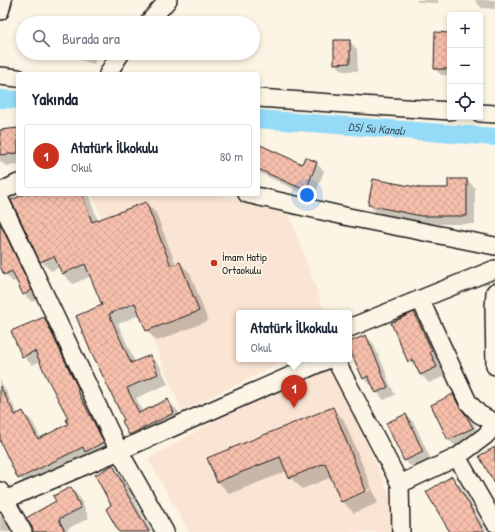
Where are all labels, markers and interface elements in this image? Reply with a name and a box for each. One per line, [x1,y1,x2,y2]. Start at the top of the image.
map controls [447,12,483,120]
button: + [447,12,483,48]
search box [16,16,260,60]
icon: search [30,27,52,49]
text: Burada ara [62,28,120,49]
button: − [447,48,483,84]
button: locate [447,84,483,120]
text: Yakında [32,87,78,110]
water label: DSİ Su Kanalı [348,117,407,139]
text: Atatürk İlkokulu [71,137,158,158]
text: 1 [44,147,48,165]
text: 80 m [220,147,243,165]
text: Okul [71,158,92,176]
your location [297,185,317,205]
place label: İmam Hatip Ortaokulu [222,250,267,277]
marker: İmam Hatip Ortaokulu [209,258,219,268]
popup [236,310,352,362]
text: Atatürk İlkokulu [251,317,337,338]
text: Okul [251,338,272,356]
pin: 1 [281,375,307,408]

